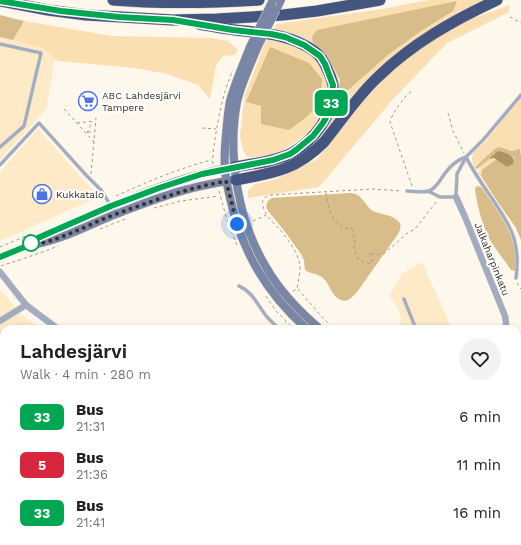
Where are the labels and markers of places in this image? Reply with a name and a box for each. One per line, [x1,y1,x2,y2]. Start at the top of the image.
supermarket icon: ABC Lahdesjärvi Tampere [77,90,99,112]
place label: ABC Lahdesjärvi Tampere [102,90,181,113]
shop icon: Kukkatalo [31,183,53,205]
place label: Kukkatalo [56,189,104,200]
unlabelled marker [22,234,40,252]

